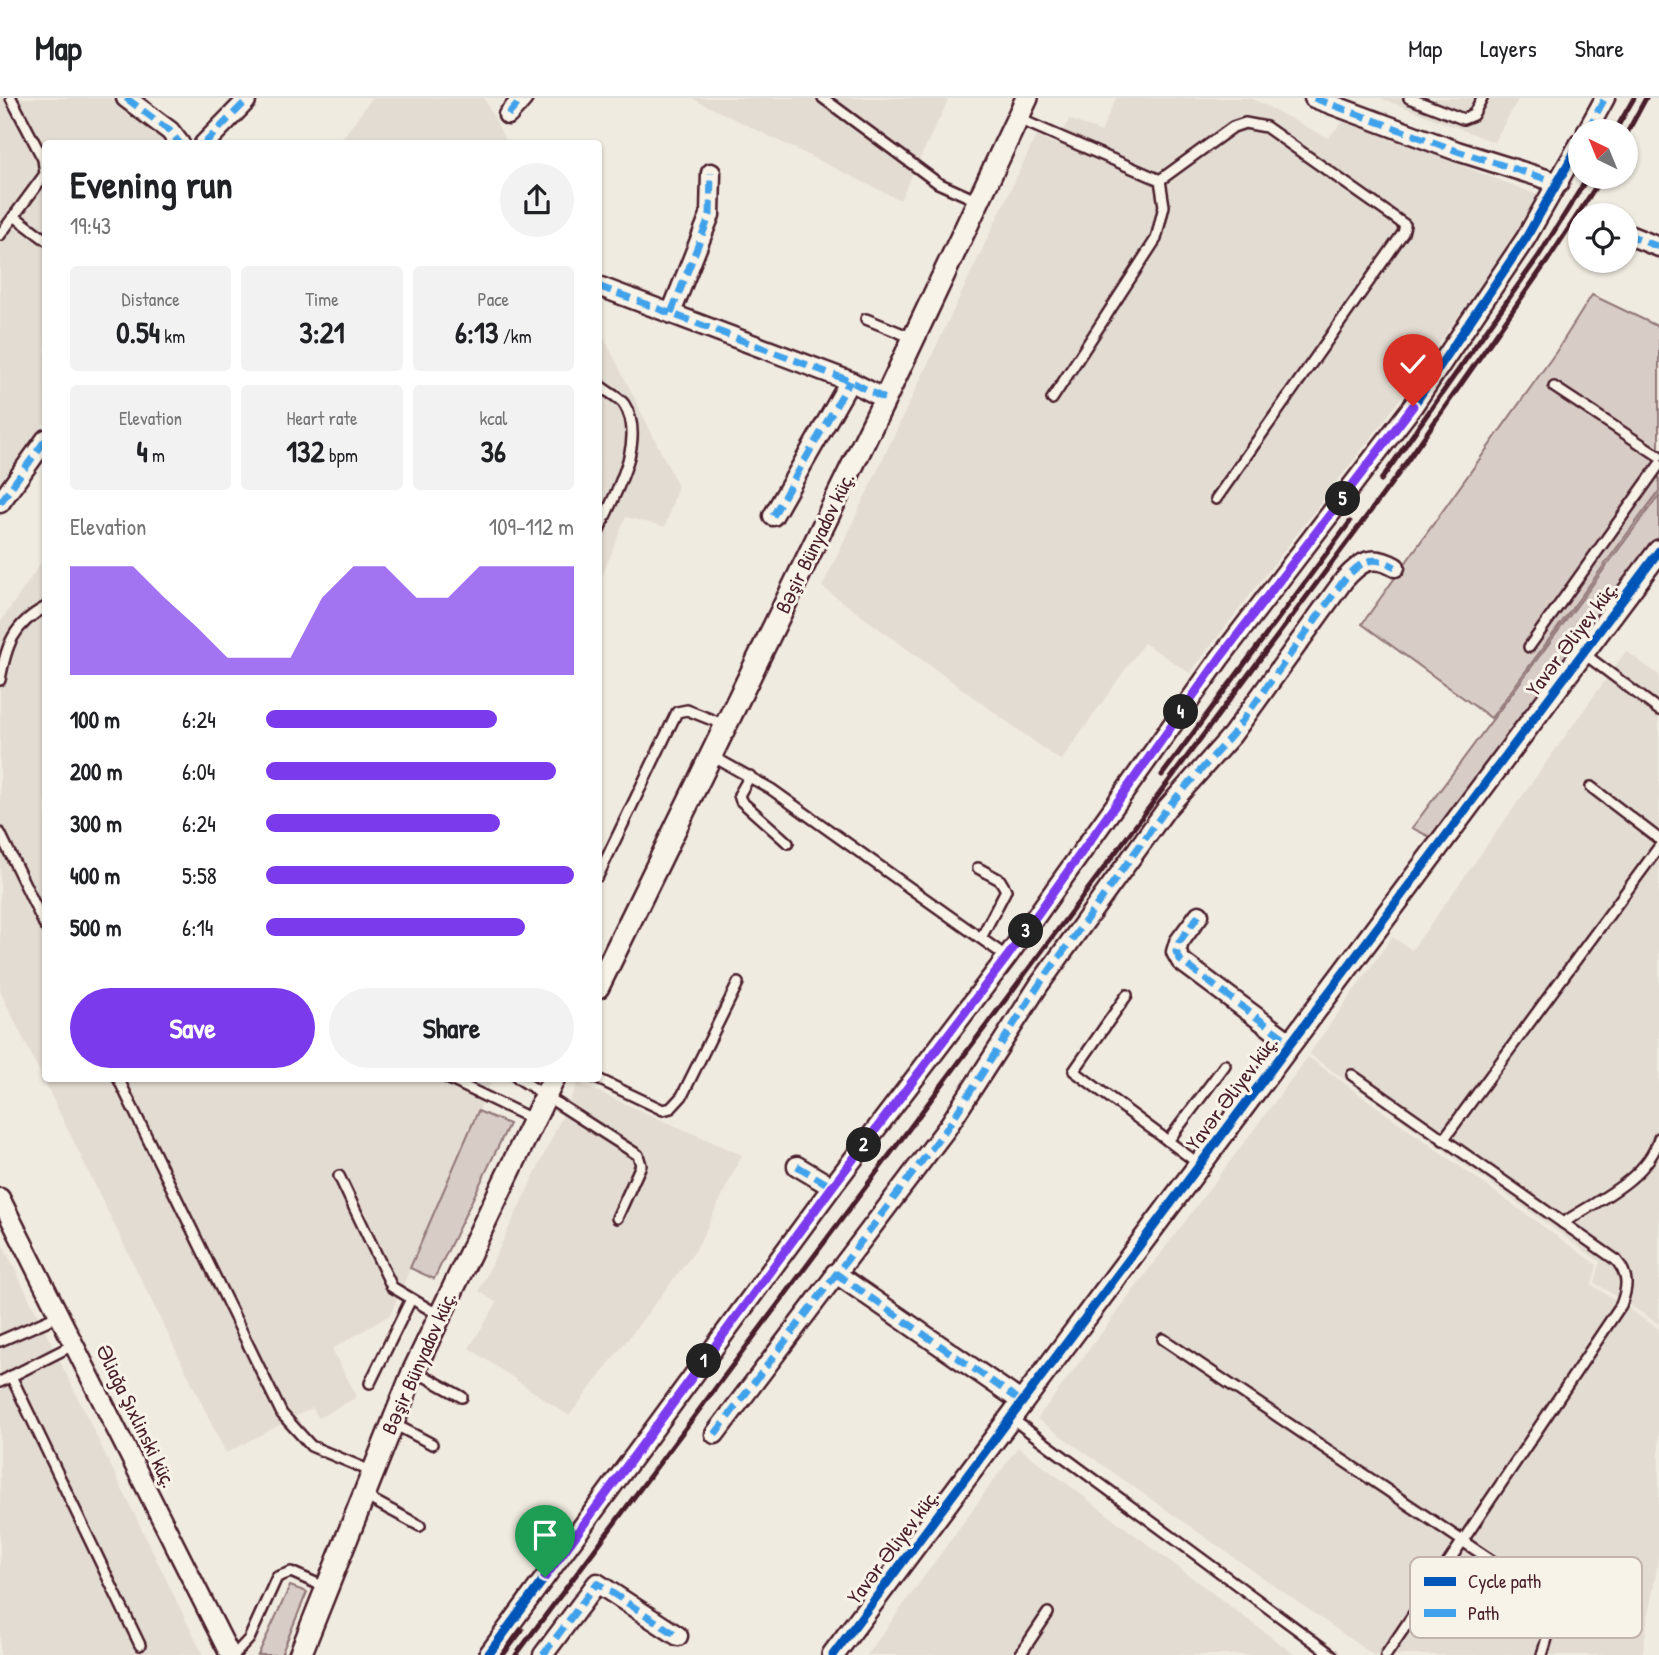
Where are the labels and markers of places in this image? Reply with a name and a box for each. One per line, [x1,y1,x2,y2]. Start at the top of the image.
pin [1383,334,1443,406]
pin: 5 [1326,482,1360,516]
pin: 4 [1164,694,1198,730]
pin: 3 [1009,914,1044,948]
pin: 2 [846,1128,882,1162]
pin: 1 [686,1344,722,1378]
pin [515,1505,575,1577]

